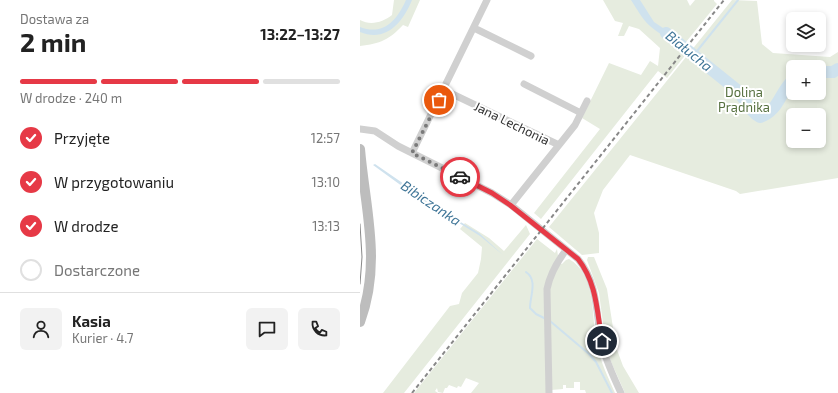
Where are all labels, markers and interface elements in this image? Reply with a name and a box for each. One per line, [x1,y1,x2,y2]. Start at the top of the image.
text: Dostawa za [20,11,89,27]
map controls [786,12,826,148]
button: layers [786,12,826,52]
text: 13:22–13:27 [260,25,340,43]
text: 2 min [20,26,86,57]
water label: Białucha [663,27,716,75]
button: + [786,60,826,100]
pin [422,83,456,117]
park label: Dolina Prądnika [718,84,770,115]
icon: bag [428,89,450,111]
text: W drodze · 240 m [20,90,122,106]
street label: Jana Lechonia [472,98,552,148]
button: − [786,108,826,148]
icon: check [20,127,42,149]
text: Przyjęte [54,129,110,147]
text: 12:57 [311,130,340,146]
courier [440,157,480,197]
icon: car [449,166,471,188]
icon: check [20,171,42,193]
text: W przygotowaniu [54,173,174,191]
text: 13:10 [312,174,340,190]
water label: Bibiczanka [398,176,465,229]
icon: check [20,215,42,237]
text: W drodze [54,217,119,235]
text: 13:13 [312,218,340,234]
text: Dostarczone [54,261,140,279]
button: person [20,308,62,350]
button: chat [246,308,288,350]
button: phone [298,308,340,350]
text: Kasia [72,312,111,330]
pin [585,324,619,358]
text: Kurier · 4.7 [72,330,133,346]
icon: home [591,330,613,352]

